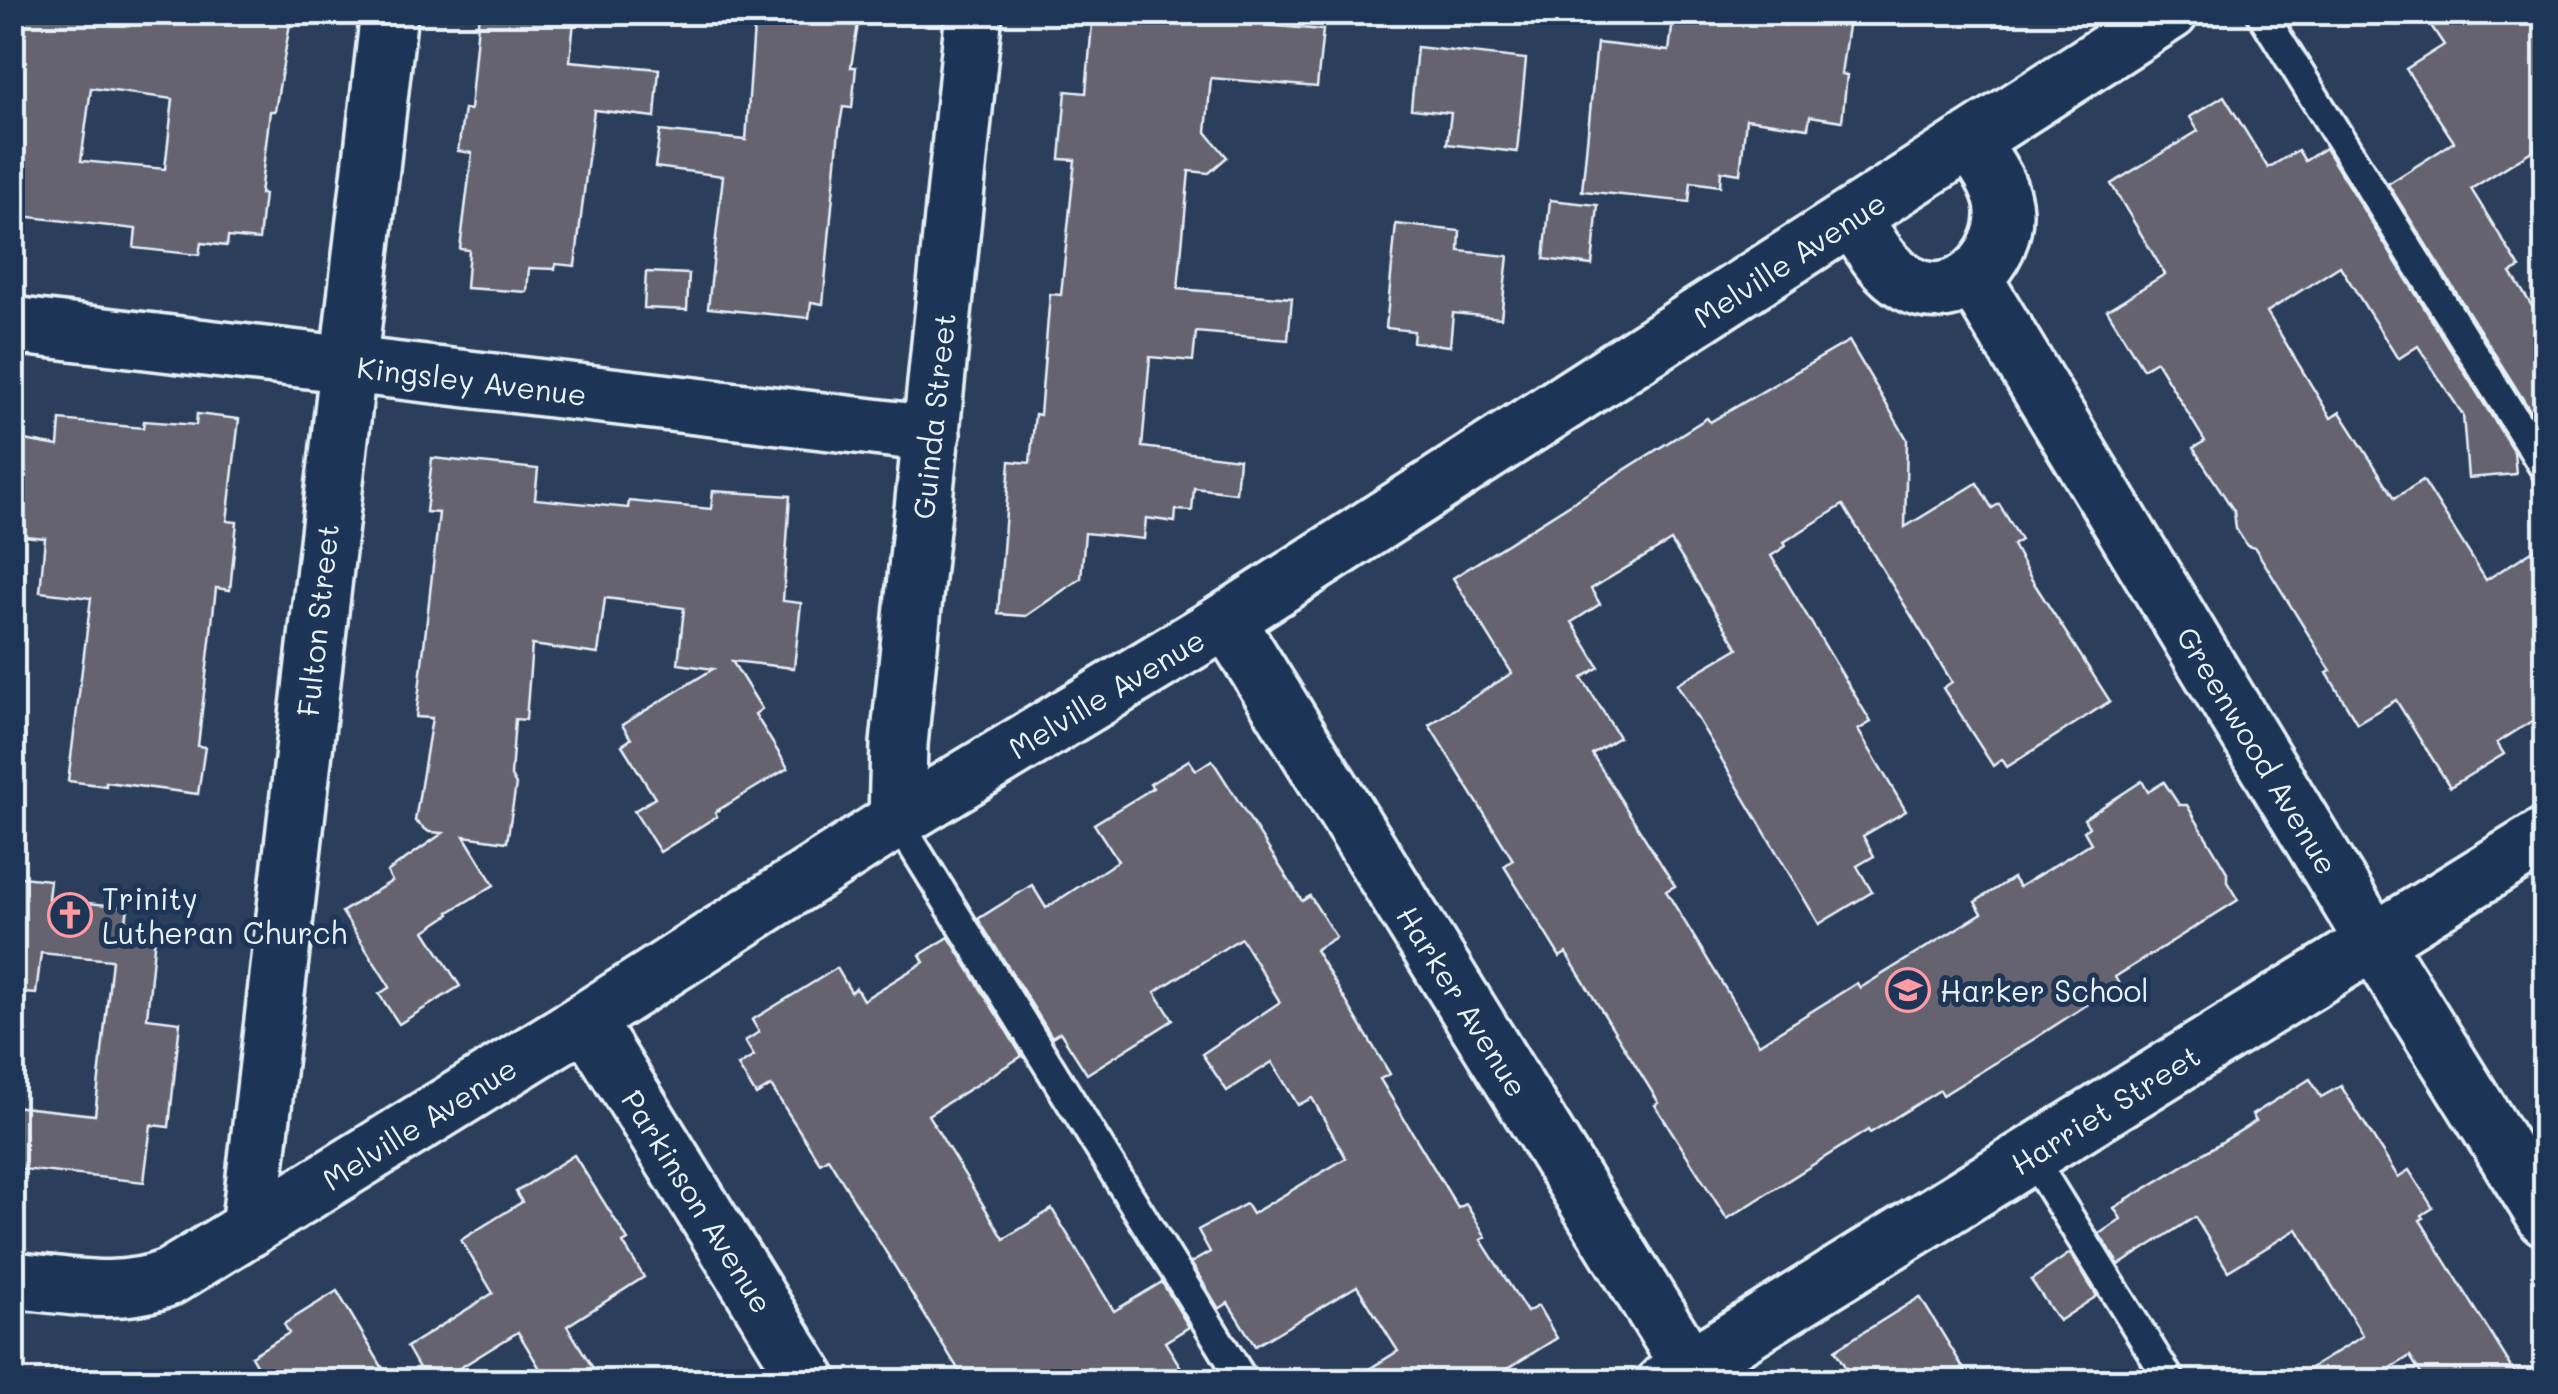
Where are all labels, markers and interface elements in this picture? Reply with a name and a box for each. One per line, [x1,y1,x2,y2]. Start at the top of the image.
street label: Melville Avenue [1685,182,1893,336]
street label: Guinda Street [902,311,964,521]
street label: Kingsley Avenue [355,346,589,414]
street label: Fulton Street [287,522,347,718]
street label: Melville Avenue [1001,619,1211,767]
street label: Greenwood Avenue [2168,619,2348,881]
place label: Trinity Lutheran Church [102,878,347,952]
church icon: Trinity Lutheran Church [47,892,93,938]
street label: Harker Avenue [1388,898,1538,1104]
school or university icon: Harker School [1885,967,1931,1013]
place label: Harker School [1940,970,2149,1010]
street label: Harriet Street [2003,1035,2207,1183]
street label: Melville Avenue [314,1047,524,1199]
street label: Parkinson Avenue [613,1082,783,1320]

